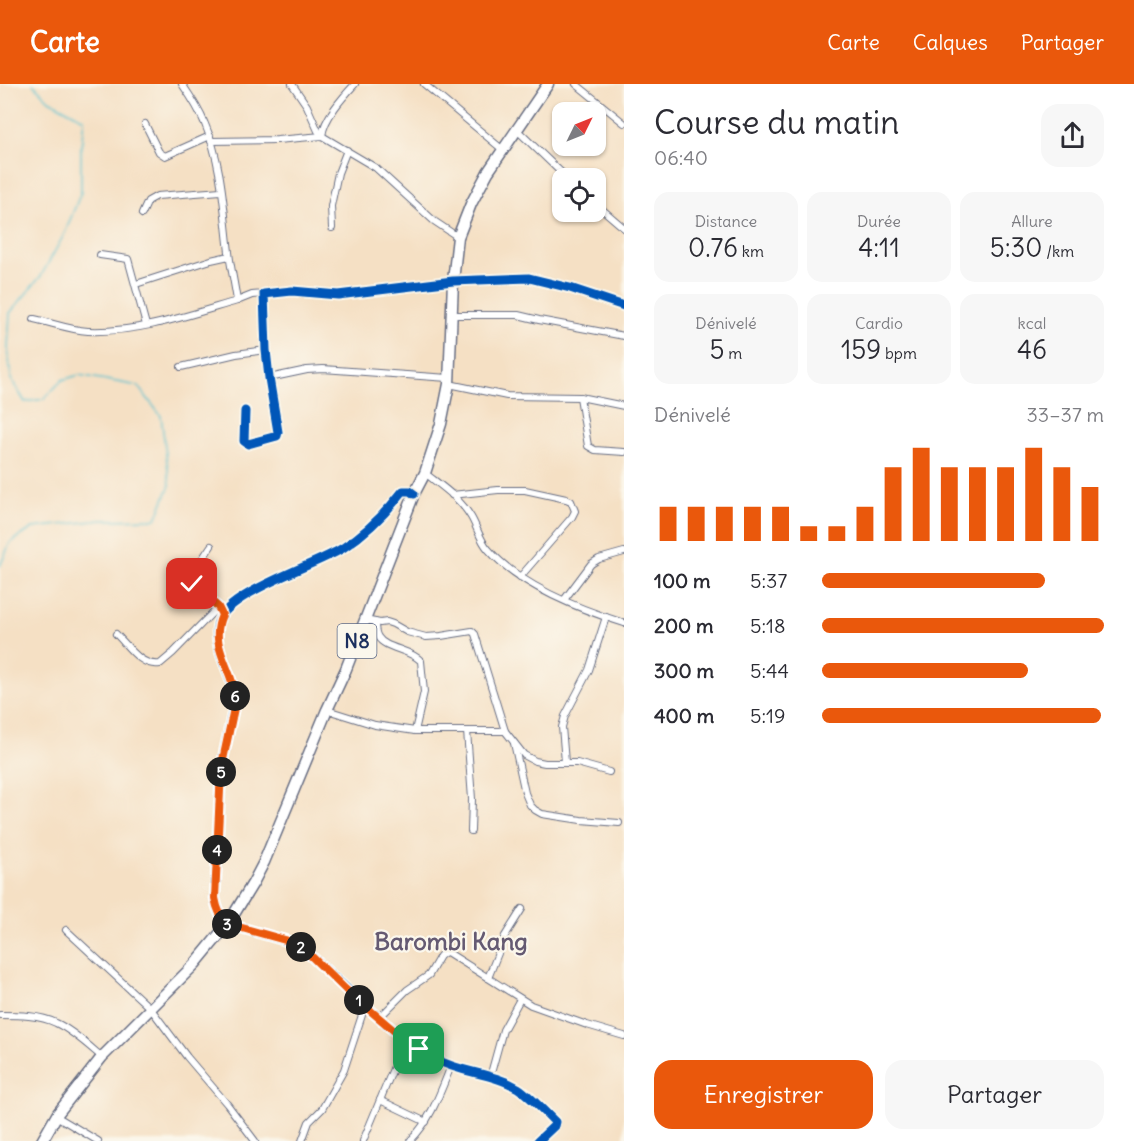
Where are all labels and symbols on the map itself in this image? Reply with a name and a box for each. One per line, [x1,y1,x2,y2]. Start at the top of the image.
north arrow [552,102,606,156]
pin [166,558,217,609]
road number: N8 [338,624,376,658]
pin: 6 [220,681,250,711]
pin: 5 [206,757,236,787]
pin: 4 [202,835,232,865]
pin: 3 [212,909,242,939]
district label: Barombi Kang [374,926,528,956]
pin: 2 [286,932,316,962]
pin: 1 [344,985,374,1015]
pin [393,1023,444,1074]

